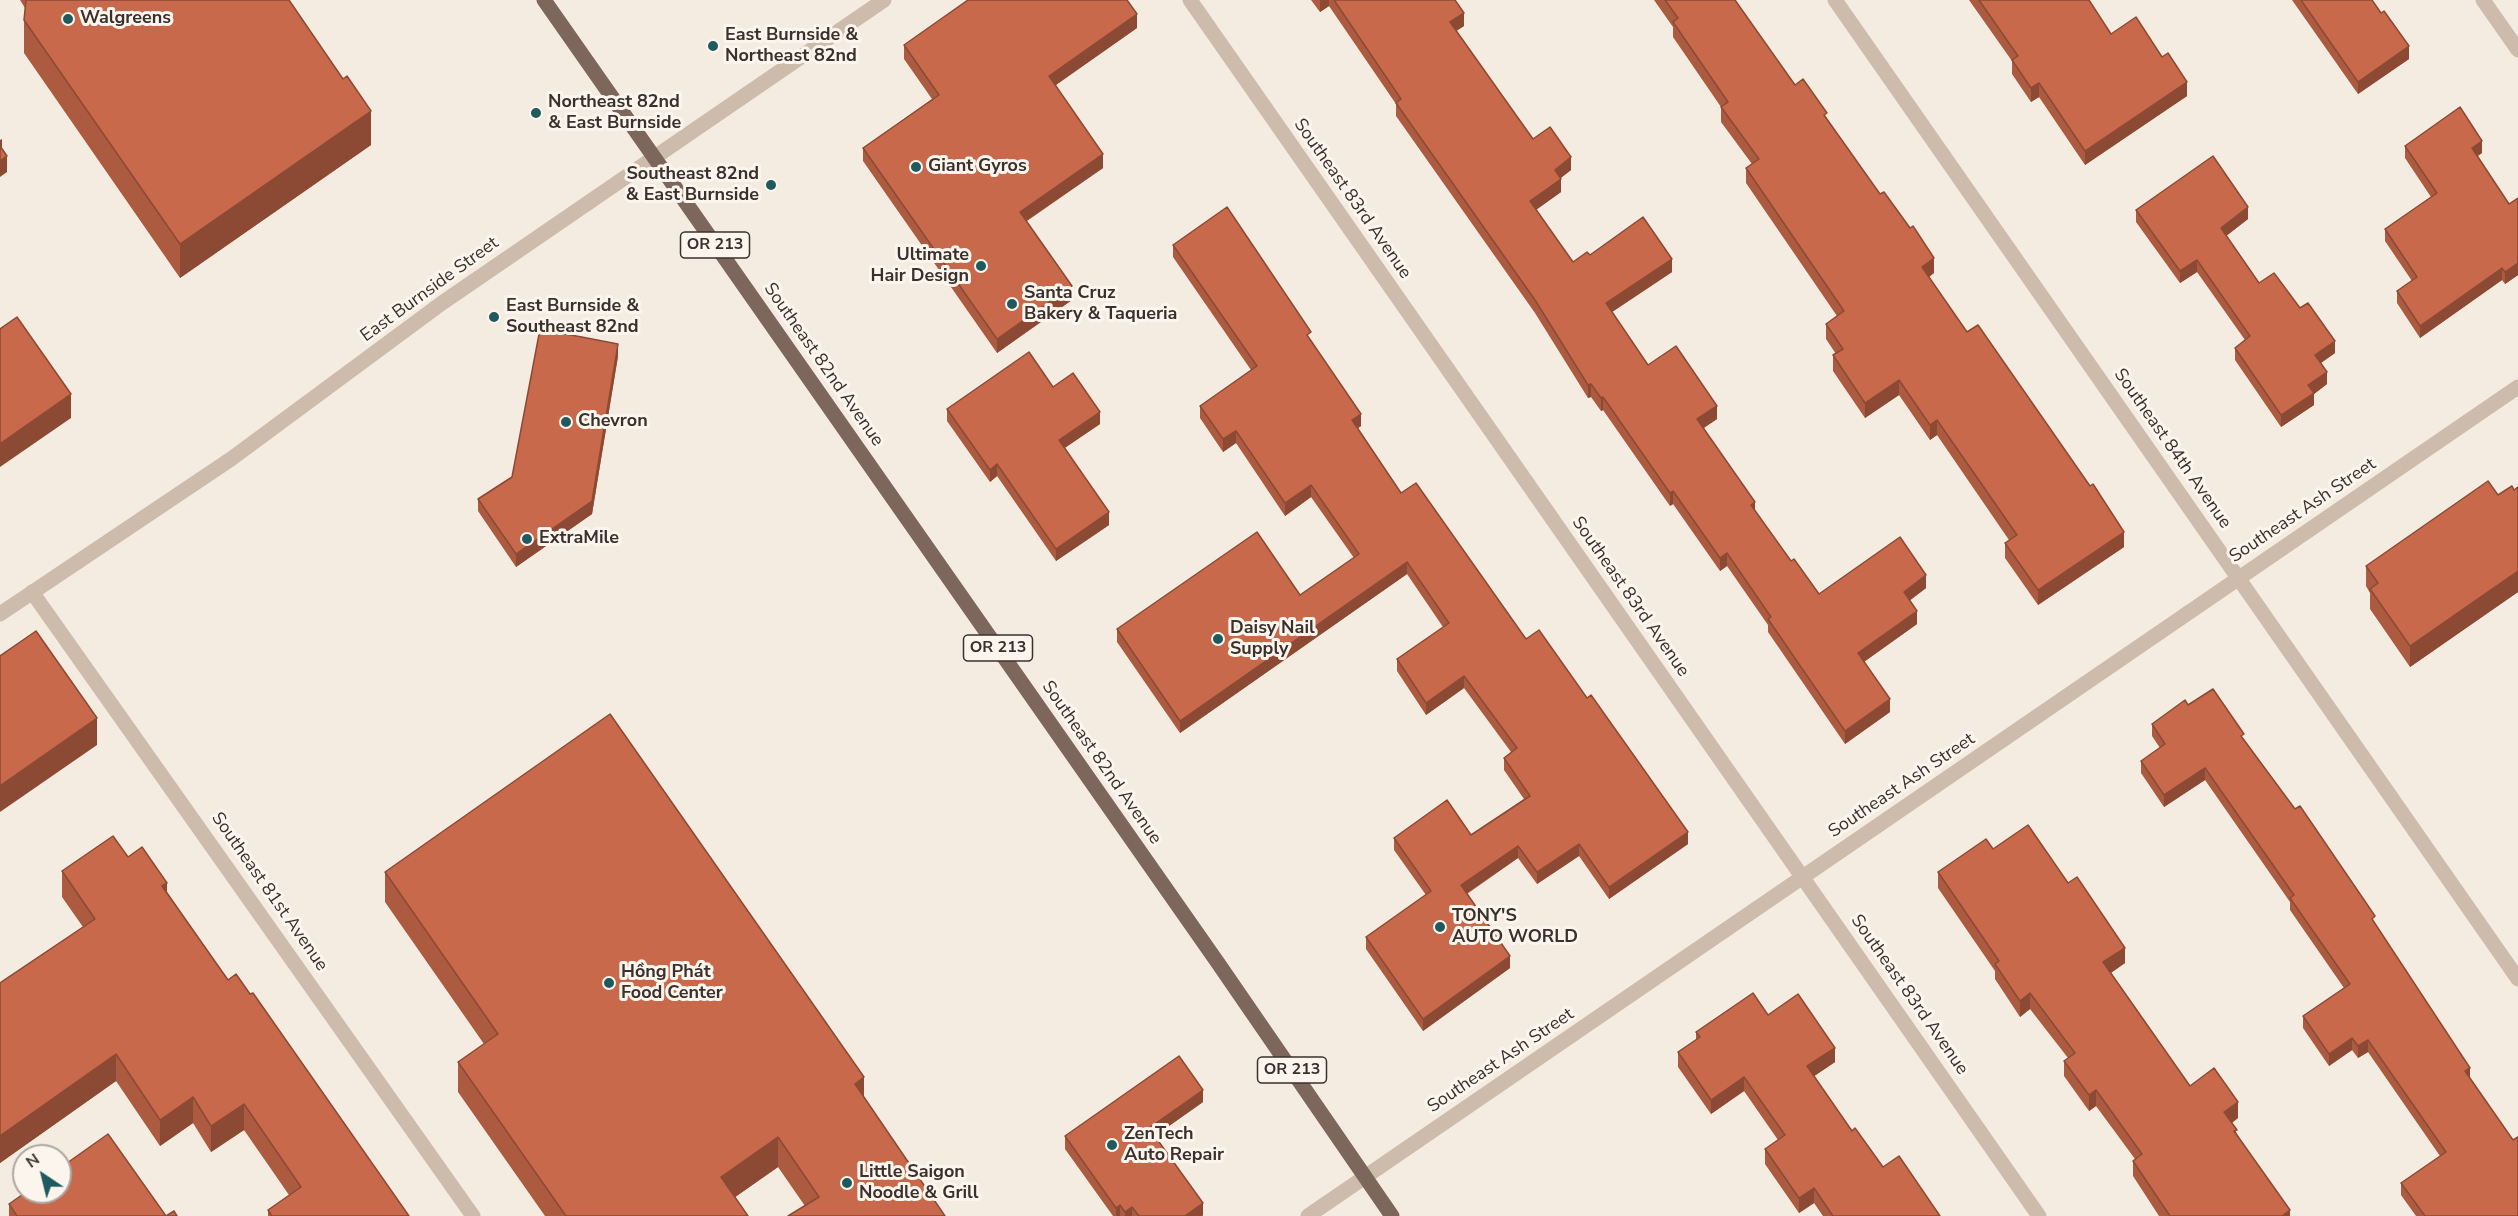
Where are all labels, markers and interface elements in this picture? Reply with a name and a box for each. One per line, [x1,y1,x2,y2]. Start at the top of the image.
place label: Walgreens [80,8,171,30]
marker: Walgreens [61,12,75,26]
place label: East Burnside & Northeast 82nd [725,25,858,68]
marker: East Burnside & Northeast 82nd [706,39,720,53]
place label: Northeast 82nd & East Burnside [548,92,681,134]
marker: Northeast 82nd & East Burnside [529,106,543,120]
street label: Southeast 83rd Avenue [1288,115,1416,283]
place label: Giant Gyros [928,156,1027,178]
marker: Giant Gyros [909,160,923,174]
place label: Southeast 82nd & East Burnside [626,164,759,207]
marker: Southeast 82nd & East Burnside [764,178,778,192]
road number: OR 213 [680,232,750,258]
street label: East Burnside Street [357,233,503,347]
place label: Ultimate Hair Design [870,245,969,288]
marker: Ultimate Hair Design [974,259,988,273]
street label: Southeast 82nd Avenue [758,279,888,451]
place label: Santa Cruz Bakery & Taqueria [1024,283,1177,326]
place label: East Burnside & Southeast 82nd [506,296,639,338]
marker: Santa Cruz Bakery & Taqueria [1005,297,1019,311]
marker: East Burnside & Southeast 82nd [487,310,501,324]
street label: Southeast 84th Avenue [2109,365,2235,533]
place label: Chevron [578,411,648,433]
marker: Chevron [559,415,573,429]
street label: Southeast Ash Street [2226,454,2380,568]
street label: Southeast 83rd Avenue [1566,513,1694,681]
place label: ExtraMile [539,528,619,550]
marker: ExtraMile [520,532,534,546]
place label: Daisy Nail Supply [1230,618,1315,660]
marker: Daisy Nail Supply [1211,632,1225,646]
road number: OR 213 [964,635,1032,661]
street label: Southeast 82nd Avenue [1036,677,1166,849]
street label: Southeast Ash Street [1825,729,1979,843]
street label: Southeast 81st Avenue [206,809,332,975]
place label: TONY'S AUTO WORLD [1452,906,1578,948]
street label: Southeast 83rd Avenue [1845,911,1973,1079]
marker: TONY'S AUTO WORLD [1433,920,1447,934]
place label: Hồng Phát Food Center [621,962,723,1004]
marker: Hồng Phát Food Center [602,976,616,990]
street label: Southeast Ash Street [1424,1004,1578,1118]
road number: OR 213 [1258,1057,1326,1083]
place label: ZenTech Auto Repair [1124,1124,1224,1166]
marker: ZenTech Auto Repair [1105,1138,1119,1152]
north arrow [12,1144,72,1204]
text: N [22,1148,44,1173]
place label: Little Saigon Noodle & Grill [859,1162,979,1204]
marker: Little Saigon Noodle & Grill [840,1176,854,1190]

